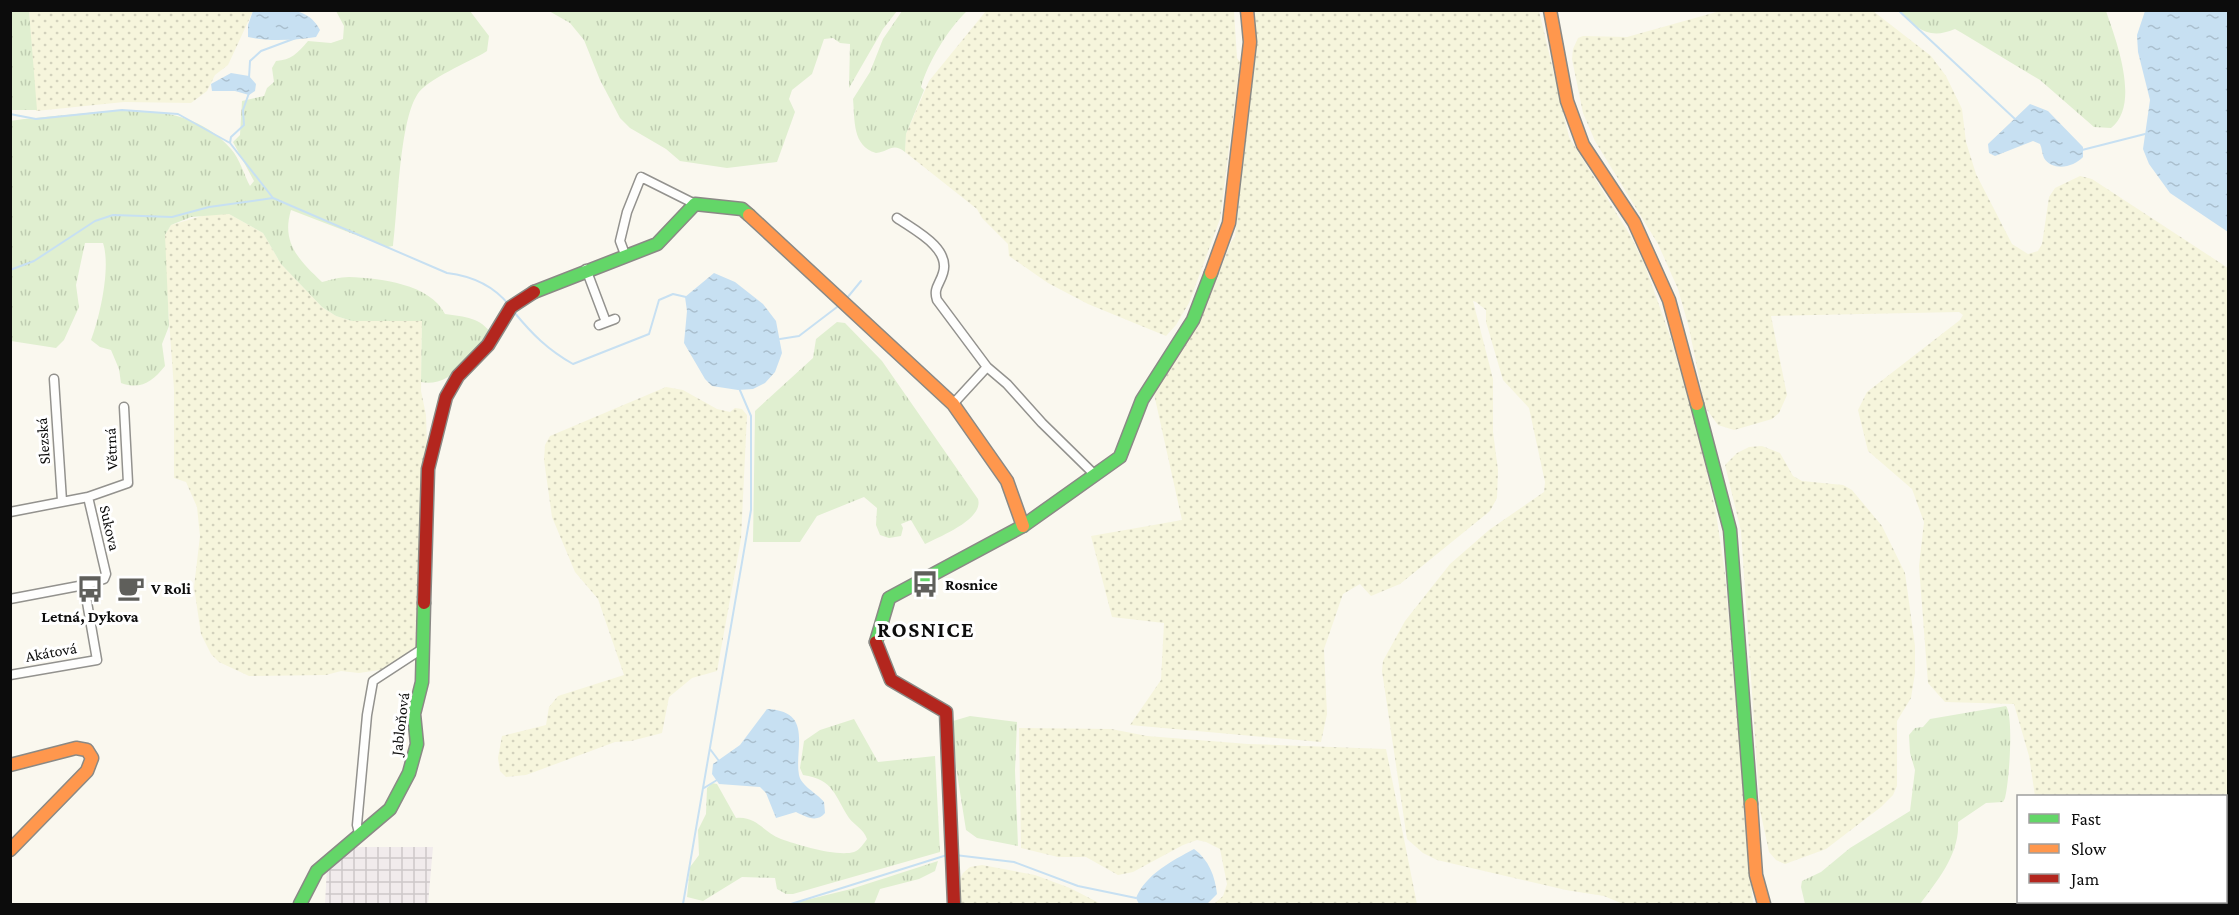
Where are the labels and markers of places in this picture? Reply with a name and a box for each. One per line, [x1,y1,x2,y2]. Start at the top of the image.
bus stop icon: Rosnice [910,569,940,599]
cafe icon: V Roli [116,573,146,603]
bus stop icon: Letná, Dykova [75,574,105,604]
place label: Rosnice [945,576,998,593]
place label: V Roli [150,580,191,597]
place label: Letná, Dykova [41,608,139,625]

